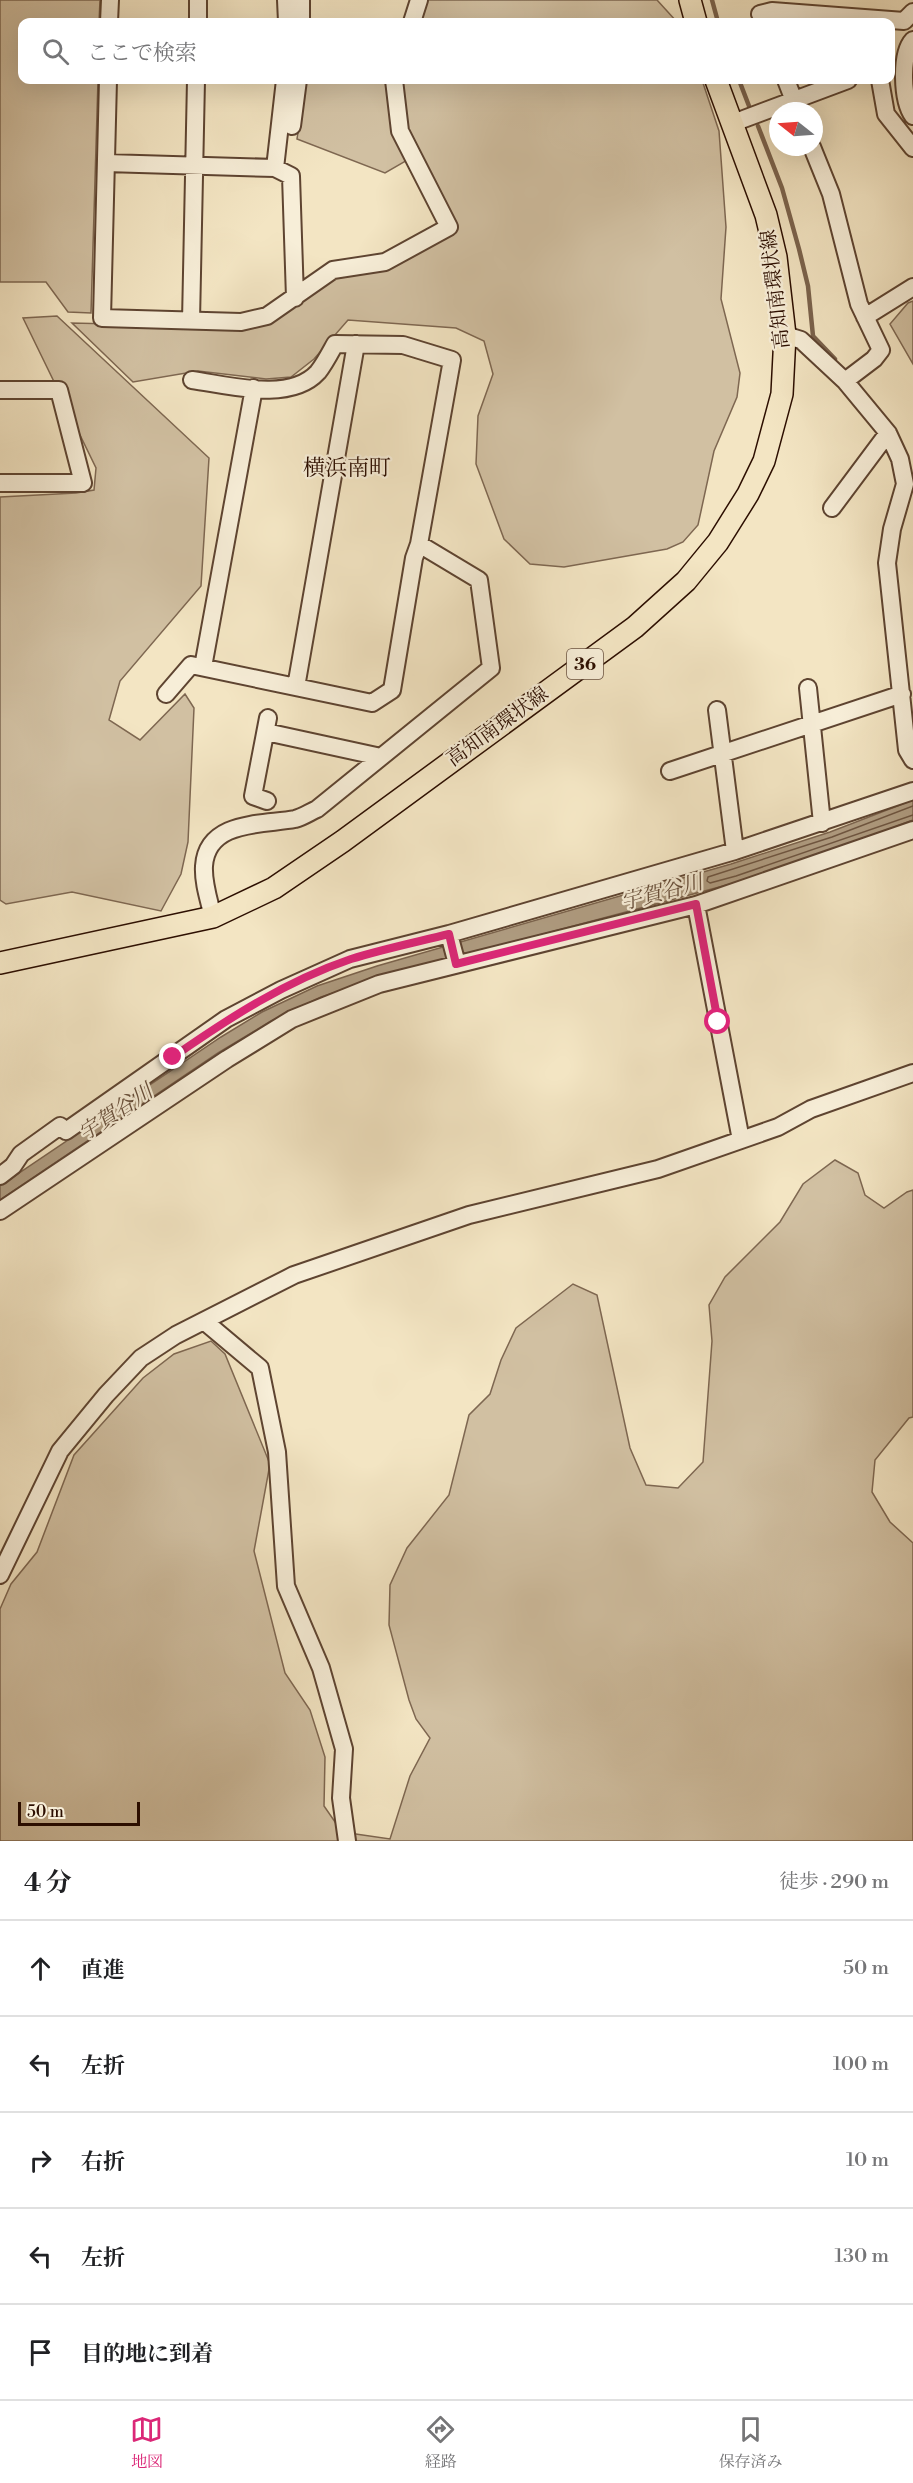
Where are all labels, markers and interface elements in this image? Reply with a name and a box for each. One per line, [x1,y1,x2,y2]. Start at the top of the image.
search box [18,18,895,84]
icon: search [39,35,72,68]
text: ここで検索 [87,40,197,67]
north arrow [769,102,823,156]
street label: 高知南環状線 [756,228,796,350]
district label: 横浜南町 [303,455,391,482]
road number: 36 [567,649,603,679]
street label: 高知南環状線 [442,682,554,772]
water label: 宇賀谷川 [618,869,708,916]
route start [704,1008,730,1034]
route end [159,1043,185,1069]
water label: 宇賀谷川 [74,1078,160,1147]
scale bar [18,1799,140,1826]
text: 50 m [27,1802,64,1822]
text: 4 分 [24,1867,72,1899]
text: 徒歩 · 290 m [779,1870,889,1895]
icon: ahead [24,1952,57,1985]
text: 50 m [843,1956,889,1981]
text: 直進 [81,1957,125,1984]
icon: left [24,2048,57,2081]
text: 100 m [833,2052,889,2077]
text: 左折 [81,2053,125,2080]
icon: right [24,2144,57,2177]
text: 10 m [846,2148,889,2173]
text: 右折 [81,2149,125,2176]
icon: left [24,2240,57,2273]
text: 130 m [834,2244,889,2269]
text: 左折 [81,2245,125,2272]
icon: arrive [24,2336,57,2369]
text: 目的地に到着 [81,2341,213,2368]
tab: 地図 [130,2413,163,2472]
tab: 経路 [424,2413,457,2472]
tab: 保存済み [718,2413,782,2472]

